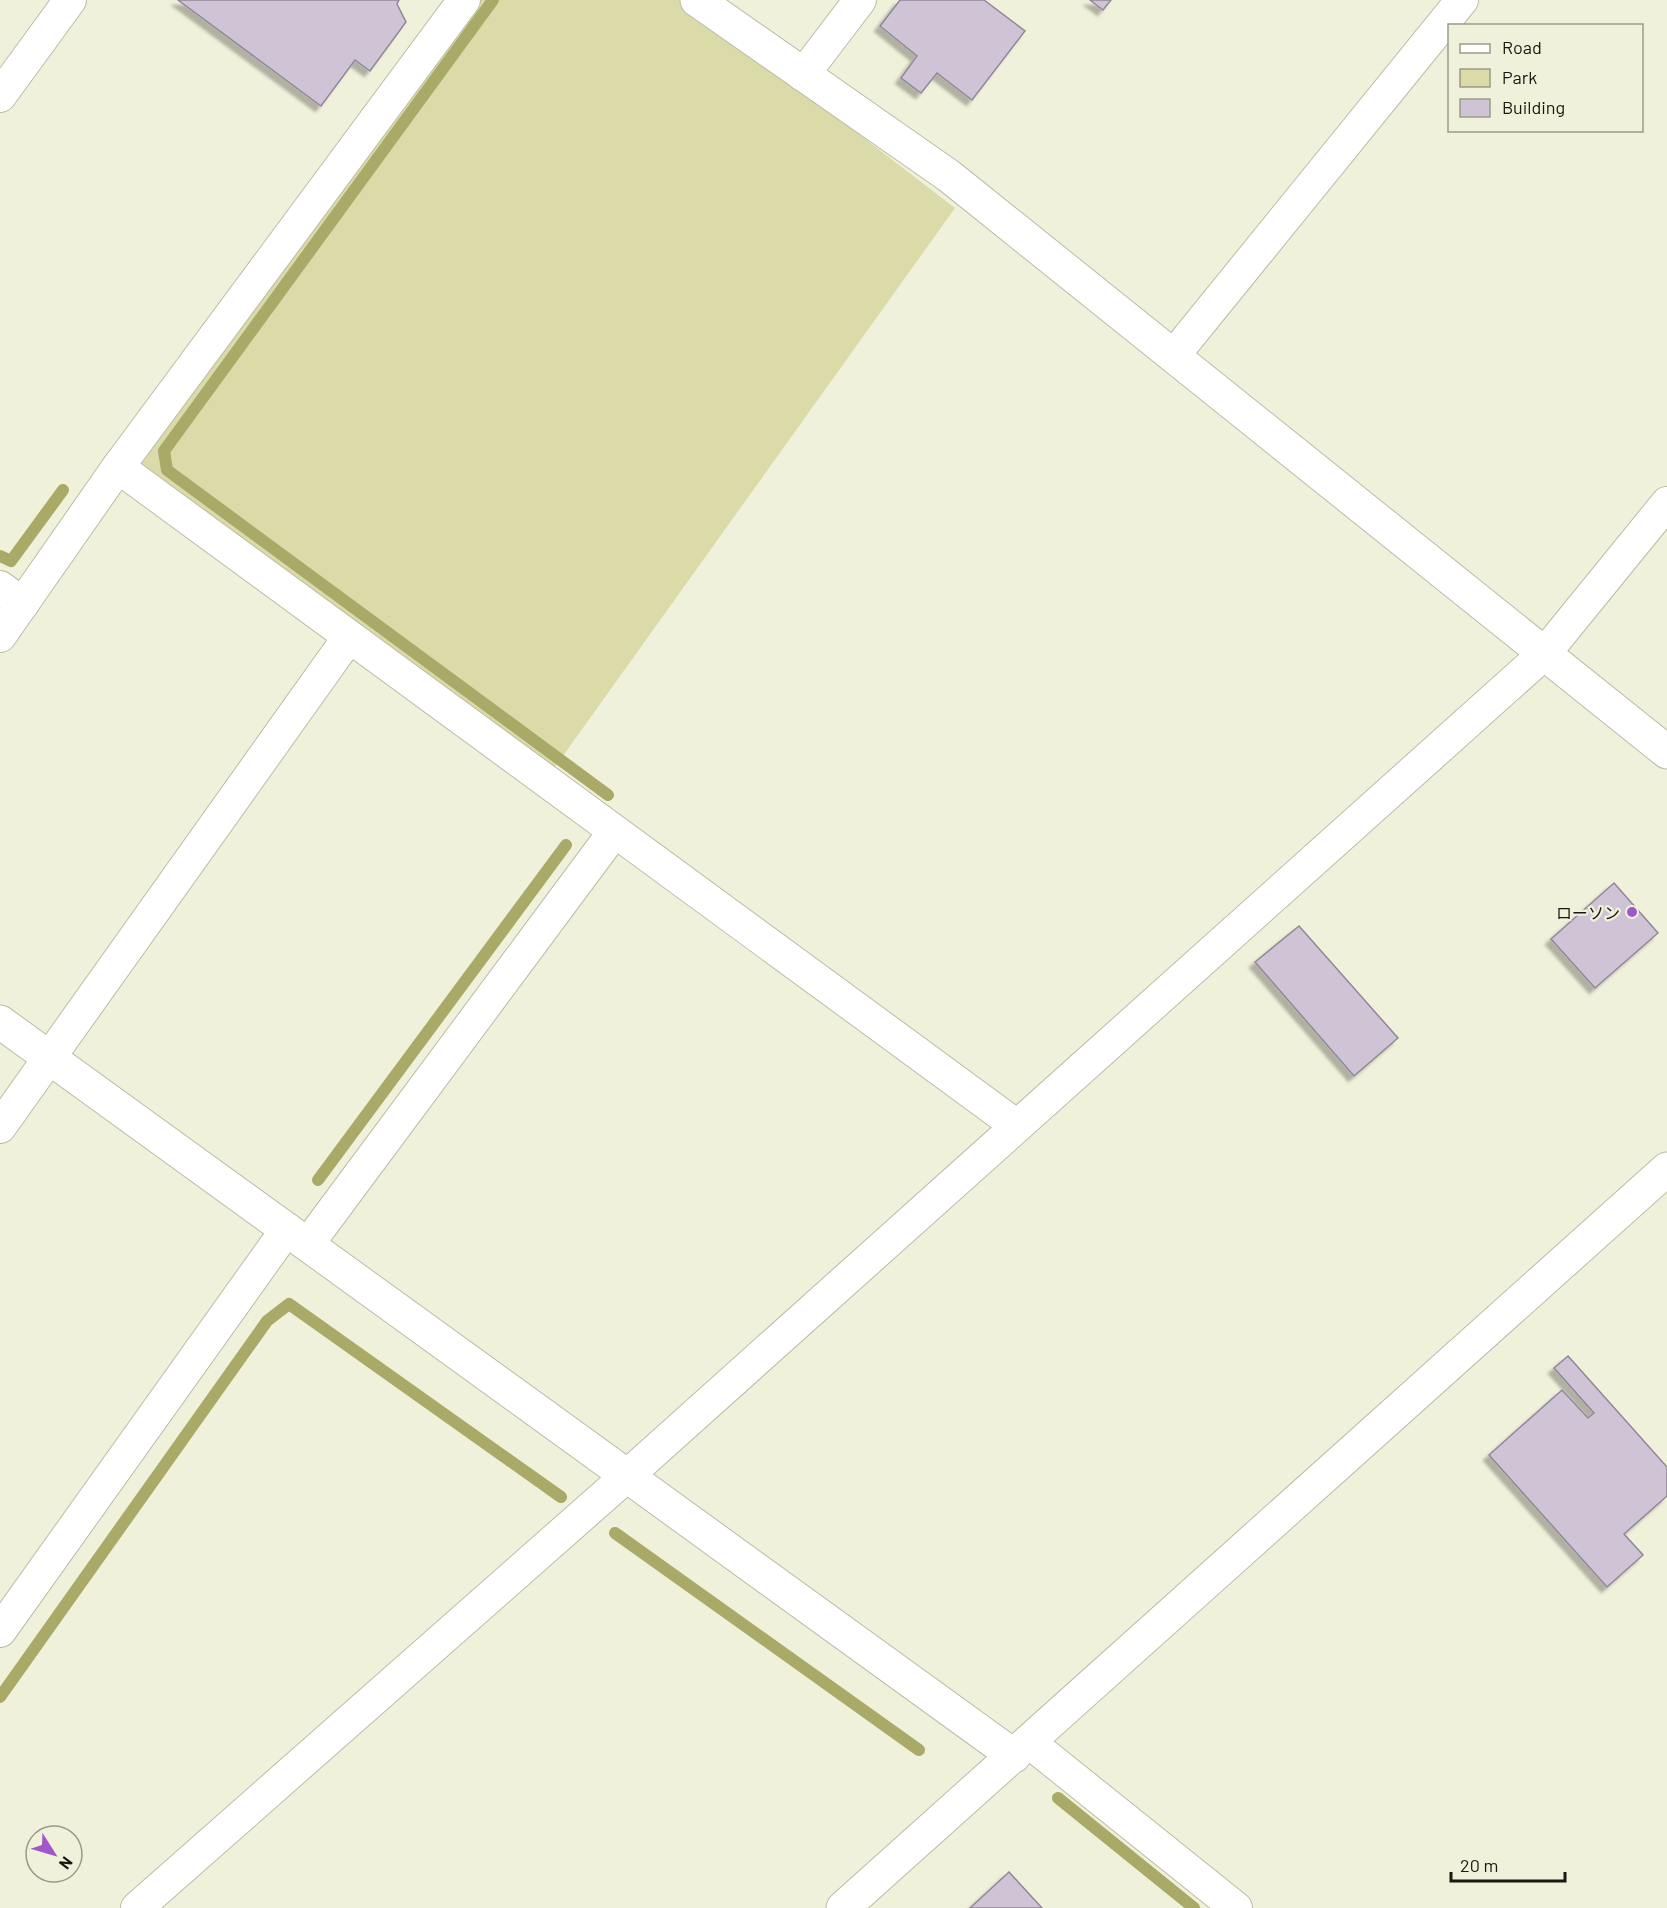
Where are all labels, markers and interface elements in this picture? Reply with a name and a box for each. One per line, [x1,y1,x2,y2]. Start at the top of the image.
legend [1448,24,1643,132]
text: Road [1502,36,1542,58]
text: Park [1502,66,1537,88]
text: Building [1502,96,1565,118]
place label: ローソン [1556,903,1620,922]
marker: ローソン [1625,905,1639,919]
north arrow [24,1824,84,1884]
scale bar [1451,1845,1565,1883]
text: N [56,1853,77,1873]
text: 20 m [1460,1854,1498,1876]

